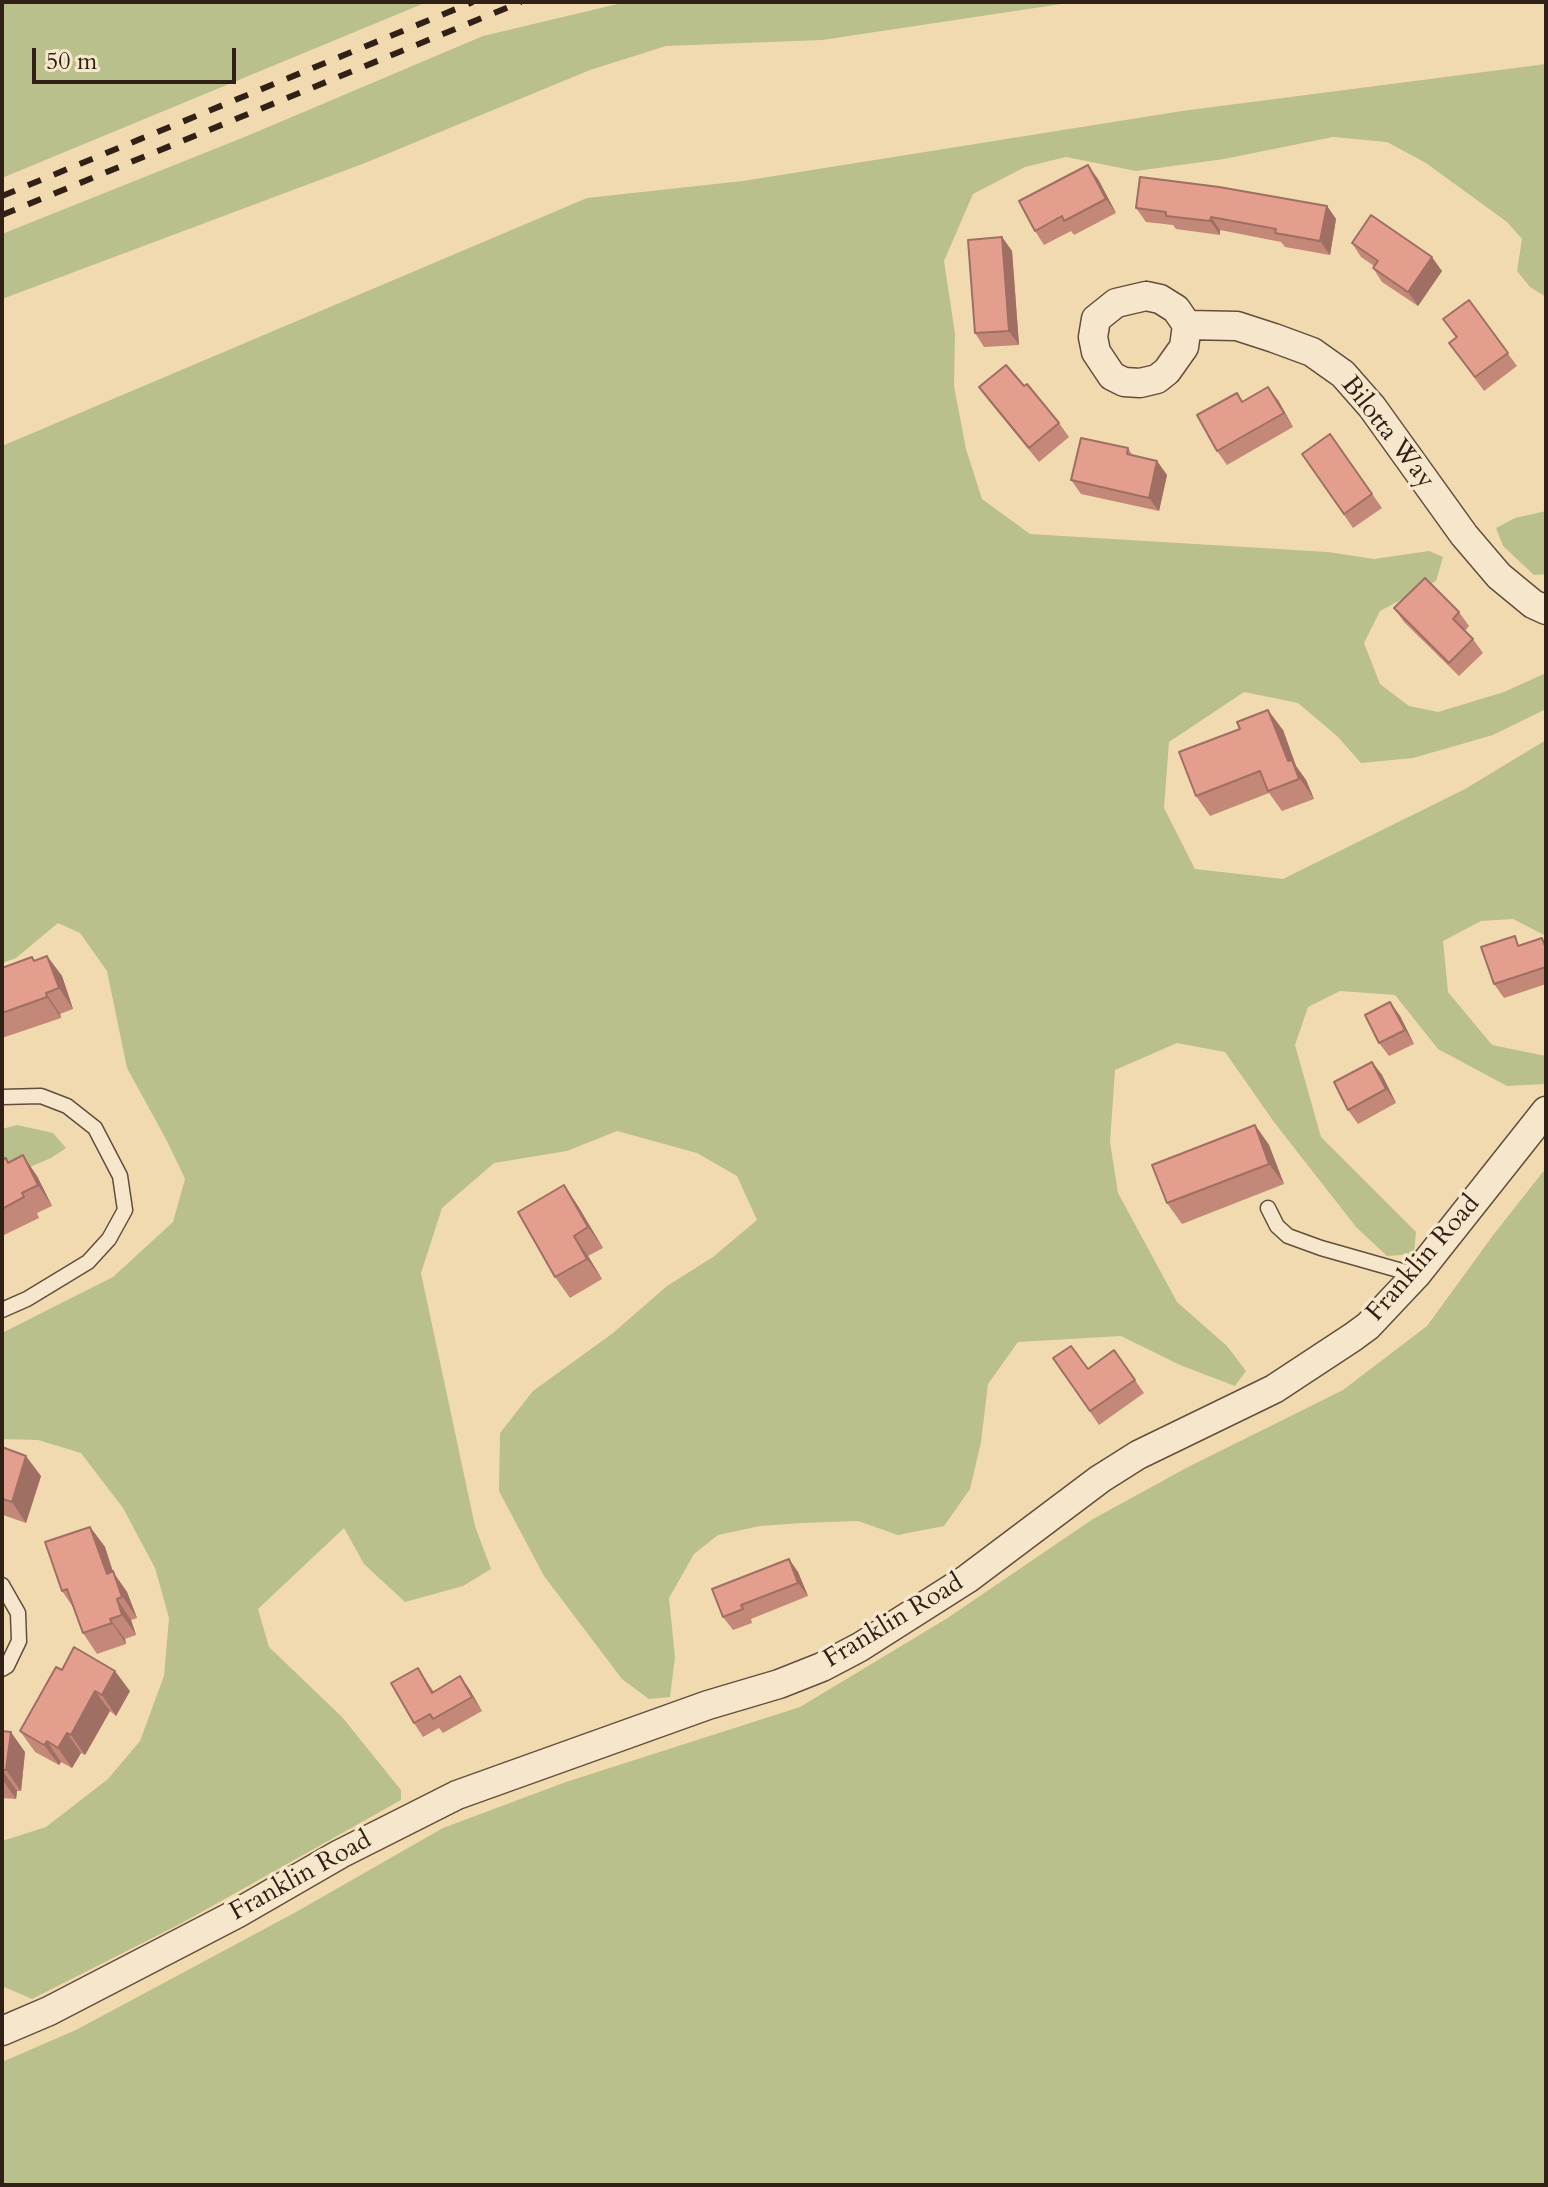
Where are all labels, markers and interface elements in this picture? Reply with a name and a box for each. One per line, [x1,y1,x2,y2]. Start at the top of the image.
scale bar [36,32,240,82]
text: 50 m [46,45,97,78]
street label: Bilotta Way [1333,371,1441,495]
street label: Franklin Road [1361,1190,1487,1328]
street label: Franklin Road [819,1568,969,1676]
street label: Franklin Road [225,1825,377,1929]

